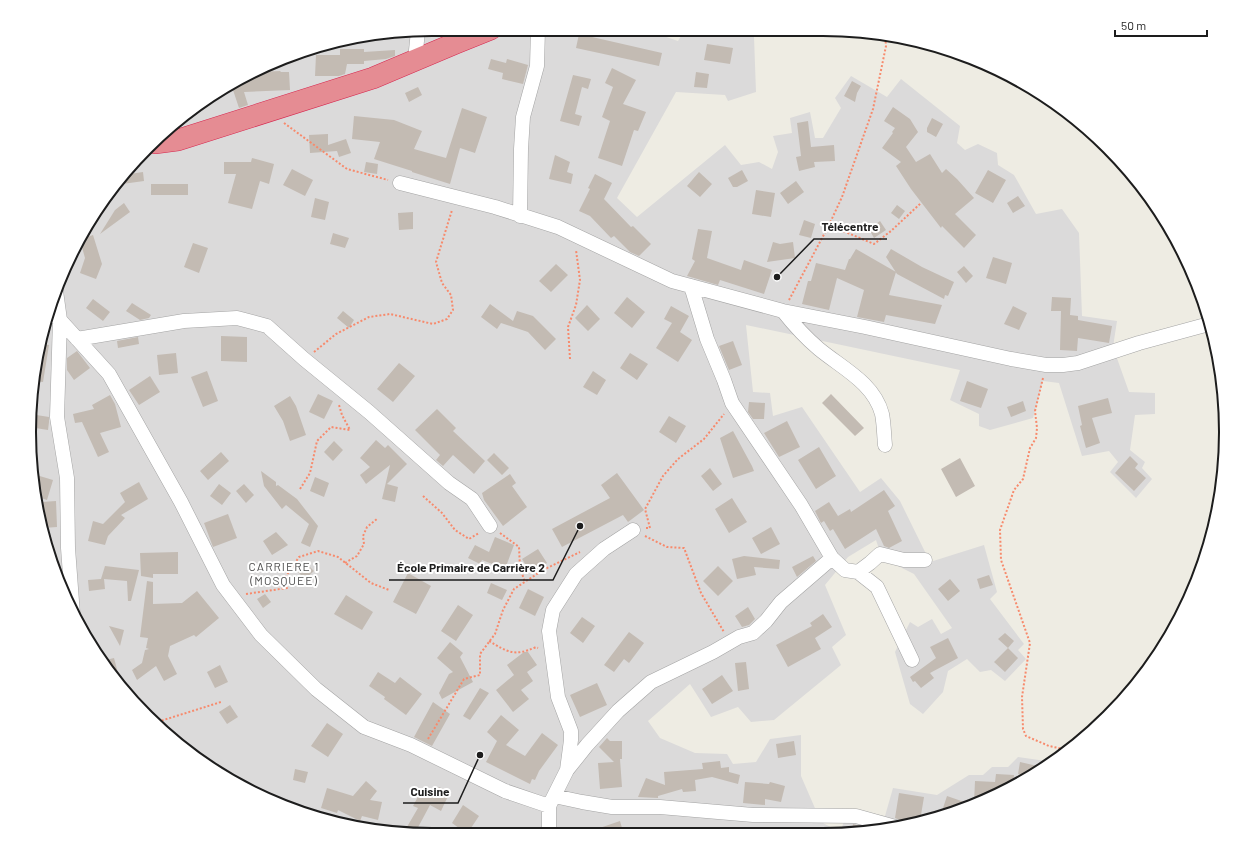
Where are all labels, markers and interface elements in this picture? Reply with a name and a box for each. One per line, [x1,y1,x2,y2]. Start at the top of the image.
scale bar [1115,12,1207,38]
text: 50 m [1121,18,1146,32]
callout: Télécentre [814,215,887,239]
text: Télécentre [821,219,879,233]
callout: École Primaire de Carrière 2 [389,556,553,580]
district label: CARRIERE 1 (MOSQUEE) [249,559,319,587]
text: École Primaire de Carrière 2 [397,560,545,574]
callout: Cuisine [403,779,458,803]
text: Cuisine [410,784,450,798]

